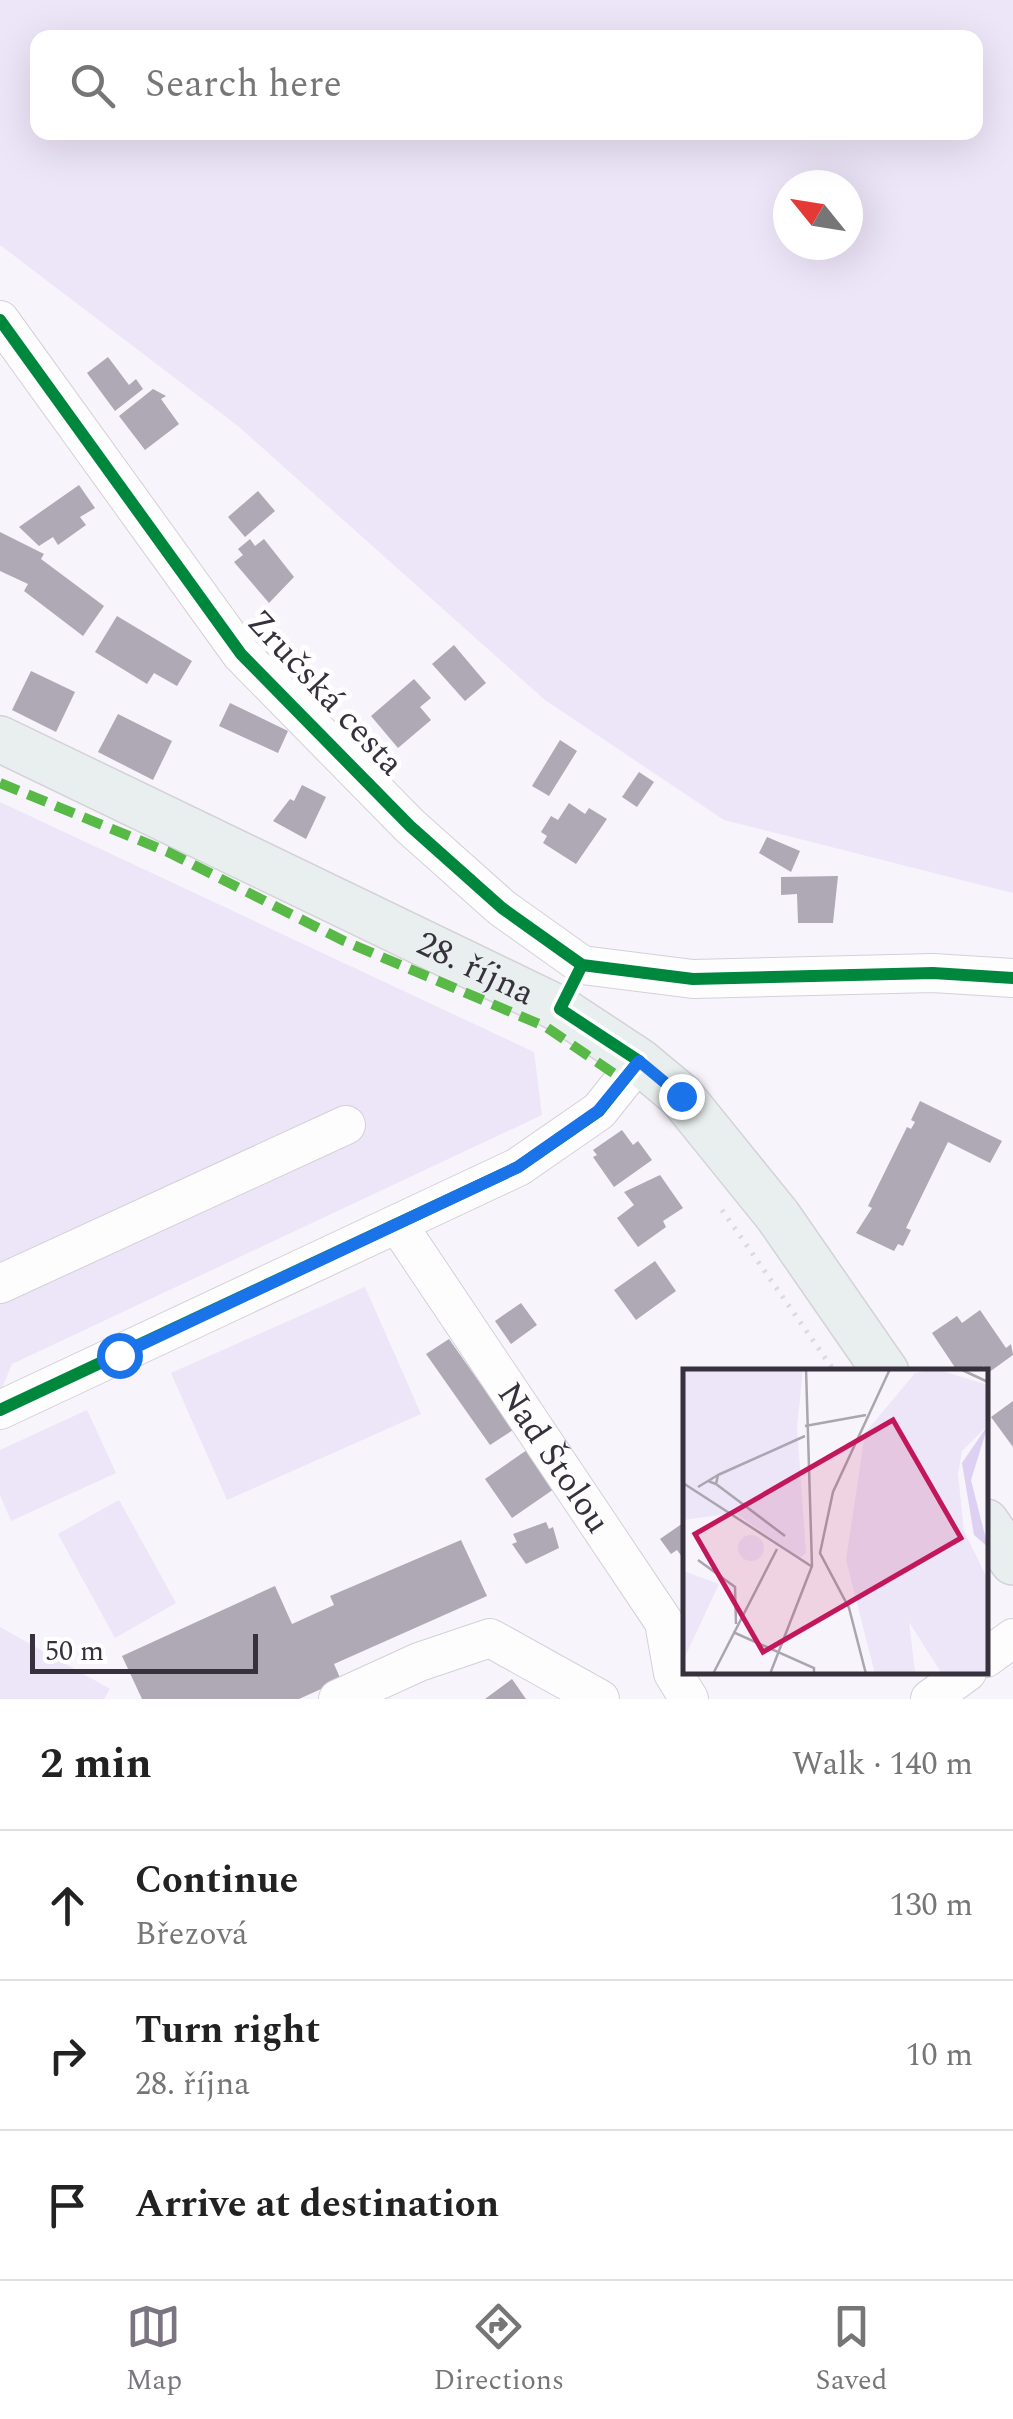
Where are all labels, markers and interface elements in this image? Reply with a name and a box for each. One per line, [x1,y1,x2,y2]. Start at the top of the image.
search box [30,30,983,140]
text: Search here [145,56,342,114]
icon: search [65,58,120,113]
north arrow [773,170,863,260]
street label: Zručská cesta [234,598,416,788]
street label: 28. října [407,917,544,1019]
route end [659,1074,705,1120]
route start [97,1333,143,1379]
inset map [683,1369,988,1674]
street label: Nad Štolou [484,1371,624,1544]
scale bar [30,1629,258,1674]
text: 50 m [45,1630,104,1673]
text: 2 min [40,1733,152,1796]
text: Walk · 140 m [792,1740,973,1789]
text: Continue [135,1852,298,1910]
icon: ahead [40,1878,95,1933]
text: 130 m [889,1881,973,1930]
text: Březová [135,1910,248,1959]
text: Turn right [135,2002,320,2060]
icon: right [40,2028,95,2083]
text: 10 m [905,2031,973,2080]
text: 28. října [135,2060,250,2109]
text: Arrive at destination [135,2176,499,2234]
icon: arrive [40,2178,95,2233]
tab: Map [126,2299,182,2402]
tab: Directions [433,2299,564,2402]
tab: Saved [816,2299,887,2402]

